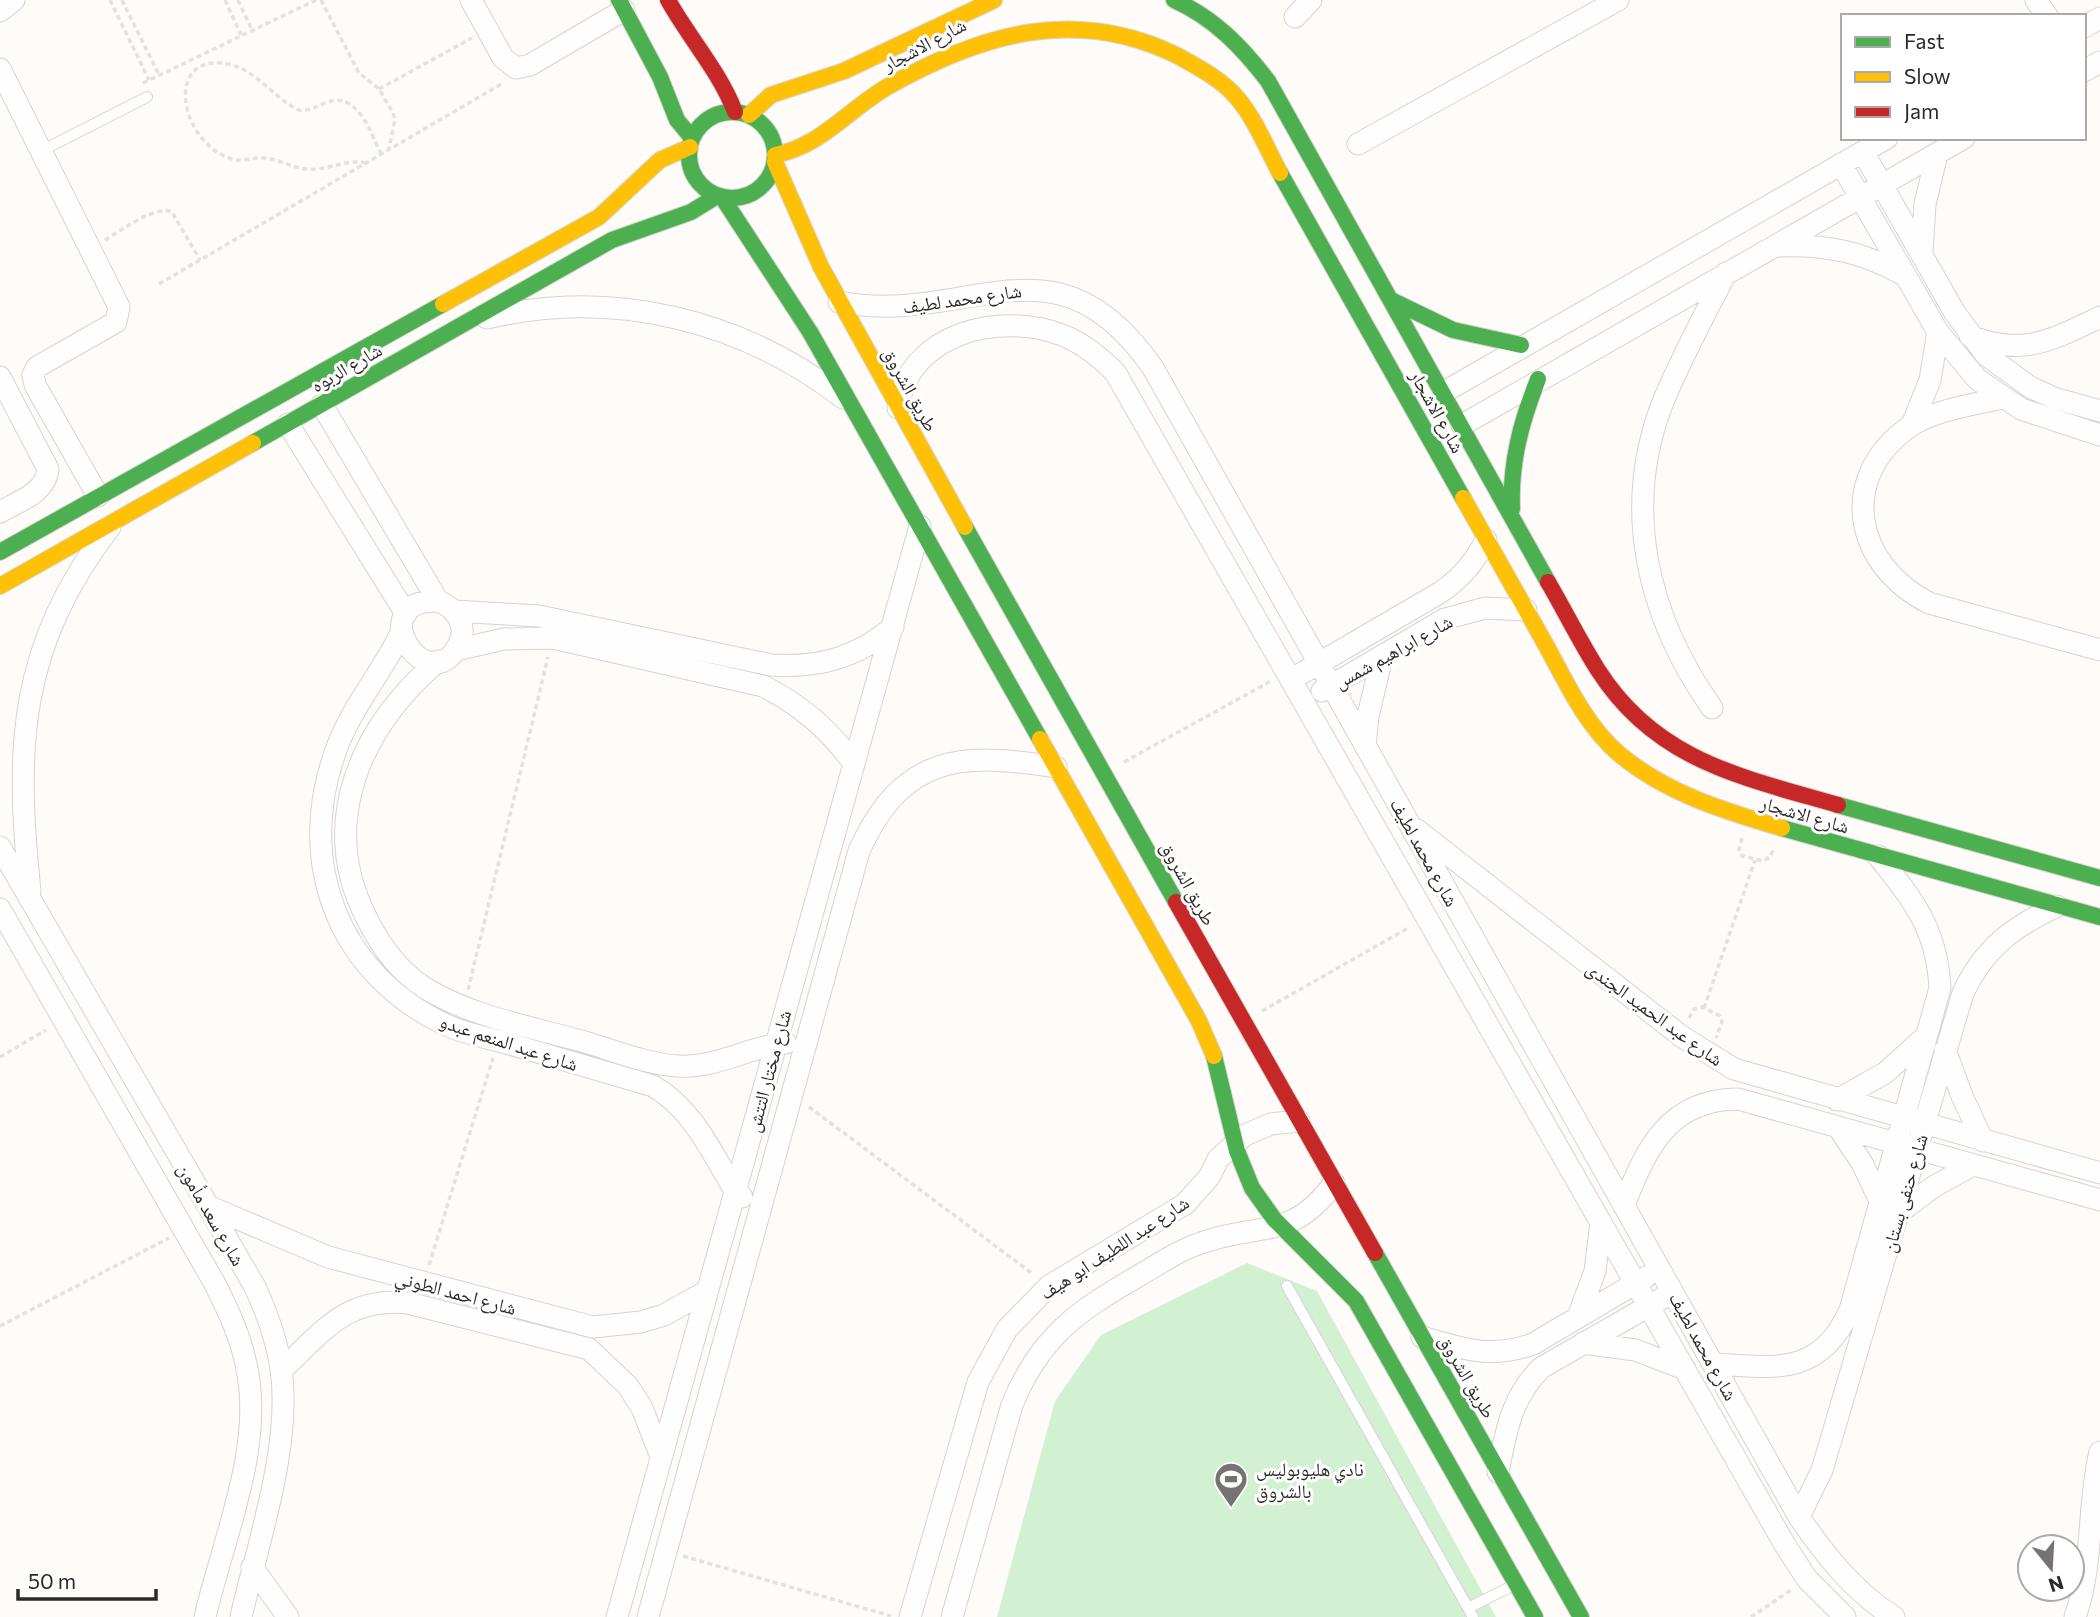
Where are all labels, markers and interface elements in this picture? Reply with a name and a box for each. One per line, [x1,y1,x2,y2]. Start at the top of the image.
street label: شارع الاشجار [877,12,970,77]
legend [1841,14,2086,140]
text: Fast [1904,28,1945,53]
text: Slow [1904,63,1951,88]
text: Jam [1904,98,1939,123]
street label: شارع محمد لطيف [901,278,1023,319]
street label: شارع الربوه [307,338,386,397]
street label: طريق الشروق [878,343,943,436]
street label: شارع الاشجار [1404,365,1470,457]
street label: شارع ابراهيم شمس [1330,609,1457,695]
street label: شارع الاشجار [1757,790,1852,839]
street label: شارع محمد لطيف [1385,794,1464,911]
street label: طريق الشروق [1156,837,1221,930]
street label: شارع عبد الحميد الجندى [1581,956,1728,1071]
street label: شارع مختار التتش [741,1008,796,1135]
street label: شارع عبد المنعم عبدو [436,1009,581,1077]
street label: شارع حنفى بستان [1876,1131,1933,1255]
street label: شارع سعد مأمون [172,1158,251,1270]
street label: شارع عبد اللطيف ابو هيف [1035,1190,1193,1305]
street label: شارع احمد الطوني [392,1265,519,1324]
street label: شارع محمد لطيف [1664,1288,1743,1405]
street label: طريق الشروق [1434,1330,1501,1422]
place label: نادي هليوبوليس بالشروق [1256,1457,1364,1503]
sports icon: نادي هليوبوليس بالشروق [1212,1460,1250,1509]
north arrow [2016,1533,2086,1603]
scale bar [18,1558,156,1602]
text: 50 m [28,1568,76,1593]
text: N [2046,1572,2067,1598]

